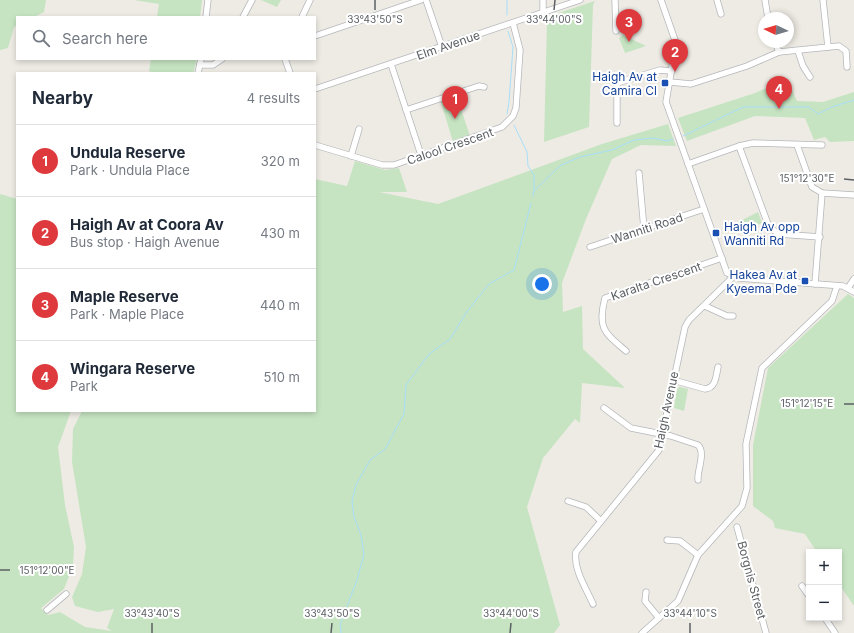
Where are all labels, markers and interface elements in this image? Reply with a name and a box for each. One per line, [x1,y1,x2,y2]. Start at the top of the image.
pin: 3 [616,9,642,42]
north arrow [758,12,794,48]
text: 33°43'50"S [347,13,403,25]
text: 33°44'00"S [526,13,582,25]
search box [16,16,316,60]
icon: search [30,27,52,49]
street label: Elm Avenue [414,27,482,63]
text: Search here [62,29,148,48]
pin: 2 [662,39,688,72]
place label: Haigh Av at Camira Cl [592,69,657,98]
pin: 4 [766,76,792,109]
marker: Haigh Av at Camira Cl [660,78,670,88]
pin: 1 [442,86,468,119]
text: Nearby [32,88,93,108]
text: 4 results [247,90,300,106]
street label: Calool Crescent [405,124,495,168]
text: Undula Reserve [70,143,185,162]
text: 1 [42,153,48,169]
text: 320 m [261,153,300,169]
text: Park · Undula Place [70,162,190,178]
text: 151°12'30"E [779,172,835,184]
street label: Wanniti Road [609,209,685,247]
text: Haigh Av at Coora Av [70,215,224,234]
place label: Haigh Av opp Wanniti Rd [724,219,800,248]
text: 2 [41,225,49,241]
text: 430 m [260,225,300,241]
marker: Haigh Av opp Wanniti Rd [711,228,721,238]
text: Bus stop · Haigh Avenue [70,234,220,250]
street label: Karalta Crescent [609,259,703,303]
place label: Hakea Av at Kyeema Pde [726,267,797,296]
your location [532,274,552,294]
marker: Hakea Av at Kyeema Pde [800,276,810,286]
text: Maple Reserve [70,287,179,306]
text: 3 [41,297,49,313]
text: 440 m [260,297,300,313]
text: Park · Maple Place [70,306,184,322]
text: Wingara Reserve [70,359,195,378]
text: 4 [41,369,49,385]
text: 510 m [264,369,300,385]
street label: Haigh Avenue [650,370,682,450]
text: Park [70,378,98,394]
text: 151°12'15"E [781,397,833,409]
street label: Borgnis Street [734,539,770,621]
map controls [806,549,842,621]
button: + [806,549,842,585]
text: 151°12'00"E [19,564,75,576]
button: − [806,585,842,621]
text: 33°43'40"S [124,607,180,619]
text: 33°43'50"S [304,607,360,619]
text: 33°44'00"S [483,607,539,619]
text: 33°44'10"S [663,607,717,619]

